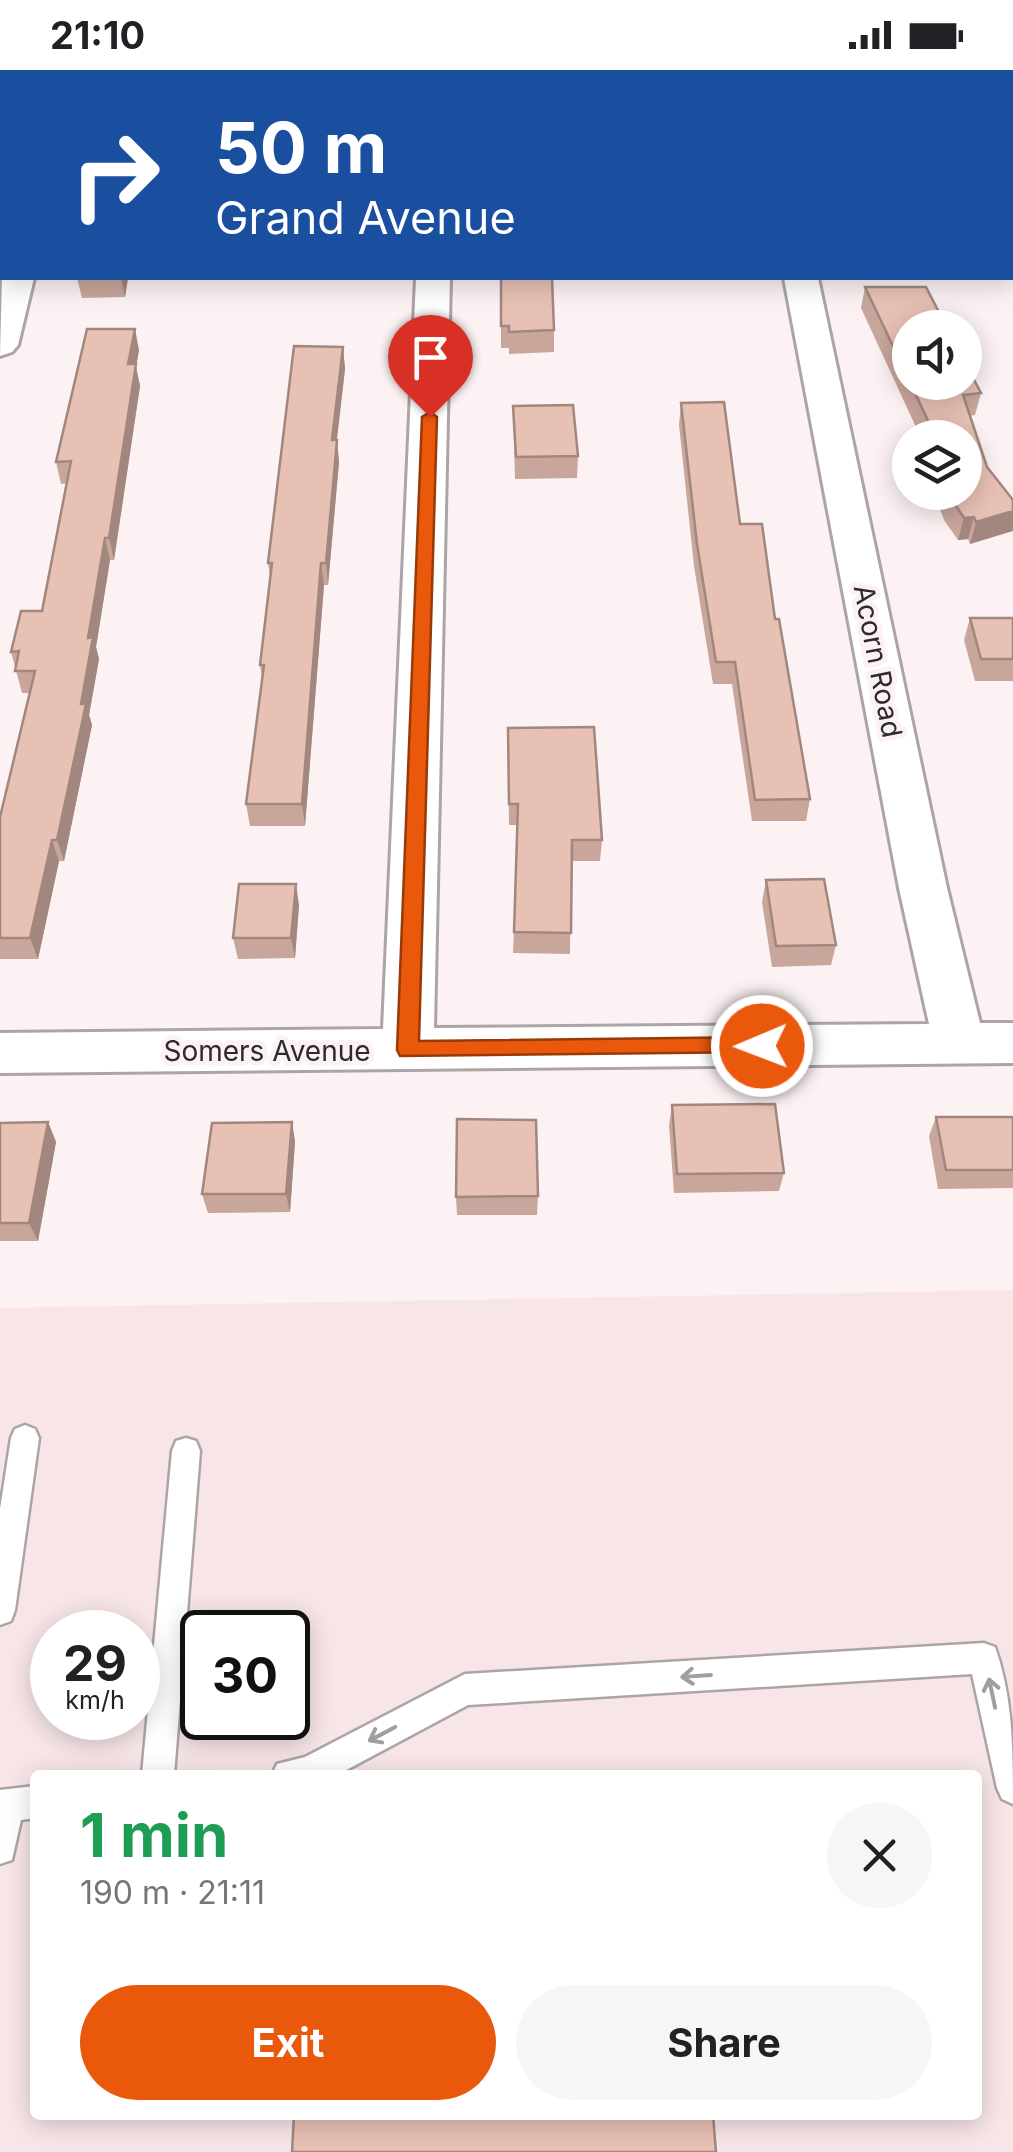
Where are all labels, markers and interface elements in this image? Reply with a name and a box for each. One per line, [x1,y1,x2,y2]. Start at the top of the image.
text: 21:10 [50,12,145,58]
text: 50 m [215,105,387,190]
icon: right [50,110,180,240]
text: Grand Avenue [215,190,516,245]
map controls [892,310,982,510]
button: sound [892,310,982,400]
pin [388,315,473,418]
icon: arrive [403,330,458,385]
button: layers [892,420,982,510]
street label: Acorn Road [847,582,909,740]
position arrow [710,994,814,1098]
street label: Somers Avenue [163,1034,371,1068]
speed limit sign: 30 [180,1610,310,1740]
text: 29 [63,1633,127,1693]
one-way arrow [680,1666,712,1685]
one-way arrow [982,1678,1000,1710]
text: km/h [65,1685,125,1715]
one-way arrow [368,1725,398,1744]
text: 1 min [80,1799,228,1871]
button: close [827,1803,932,1908]
text: 190 m · 21:11 [80,1873,265,1912]
button: Exit [80,1985,496,2100]
button: Share [516,1985,932,2100]

